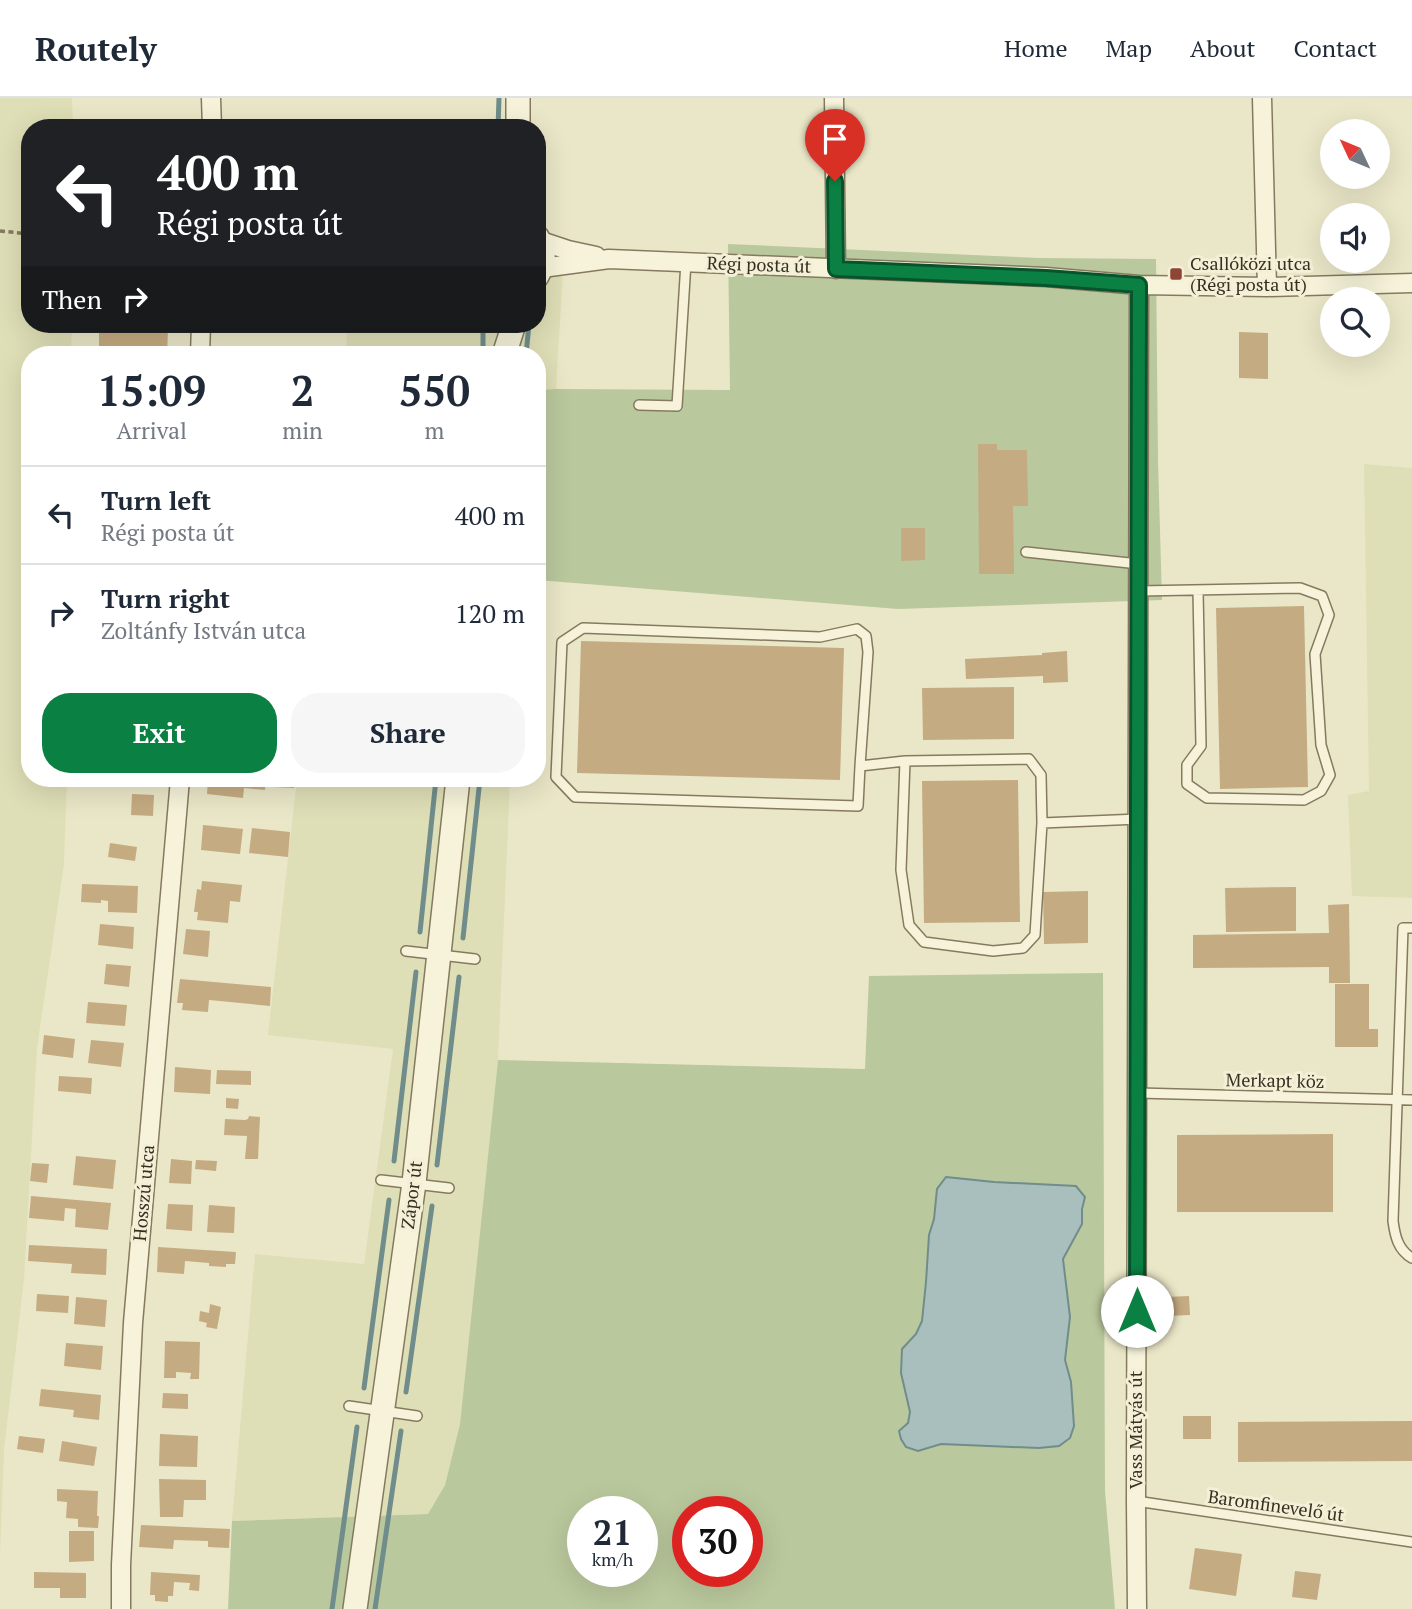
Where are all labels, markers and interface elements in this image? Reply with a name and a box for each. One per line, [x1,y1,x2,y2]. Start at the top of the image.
text: Routely [35,27,157,70]
text: Home [1004,32,1068,64]
text: Map [1106,32,1152,64]
text: About [1190,32,1256,64]
text: Contact [1294,32,1377,64]
pin [805,109,865,181]
north arrow [1320,119,1390,189]
map controls [1320,119,1390,357]
icon: arrive [816,120,854,158]
text: 400 m [157,139,299,204]
icon: left [42,147,133,238]
text: Régi posta út [157,202,343,244]
button: sound [1320,203,1390,273]
street label: Régi posta út [706,250,812,278]
place label: Csallóközi utca (Régi posta út) [1190,251,1311,296]
marker: Csallóközi utca (Régi posta út) [1168,266,1184,282]
icon: right [116,280,154,318]
text: Then [42,282,102,316]
button: search [1320,287,1390,357]
text: 15:09 [97,362,206,418]
text: 2 [291,362,314,418]
text: 550 [399,362,470,418]
text: Arrival [116,415,187,446]
text: min [282,415,323,446]
text: m [424,415,444,446]
text: Turn left [101,483,211,517]
icon: left [42,496,80,534]
text: 400 m [455,498,525,532]
text: Régi posta út [101,517,235,548]
text: Turn right [101,581,230,615]
icon: right [42,594,80,632]
text: 120 m [455,596,525,630]
text: Zoltánfy István utca [101,615,306,646]
button: Exit [42,693,277,773]
button: Share [291,693,525,773]
street label: Merkapt köz [1226,1067,1325,1093]
street label: Hosszú utca [127,1144,159,1242]
street label: Zápor út [395,1159,427,1230]
position arrow [1100,1274,1174,1348]
street label: Vass Mátyás út [1123,1370,1147,1489]
street label: Baromfinevelő út [1206,1484,1346,1526]
speed limit sign: 30 [672,1496,763,1587]
text: 21 [593,1509,632,1555]
text: km/h [592,1547,633,1571]

